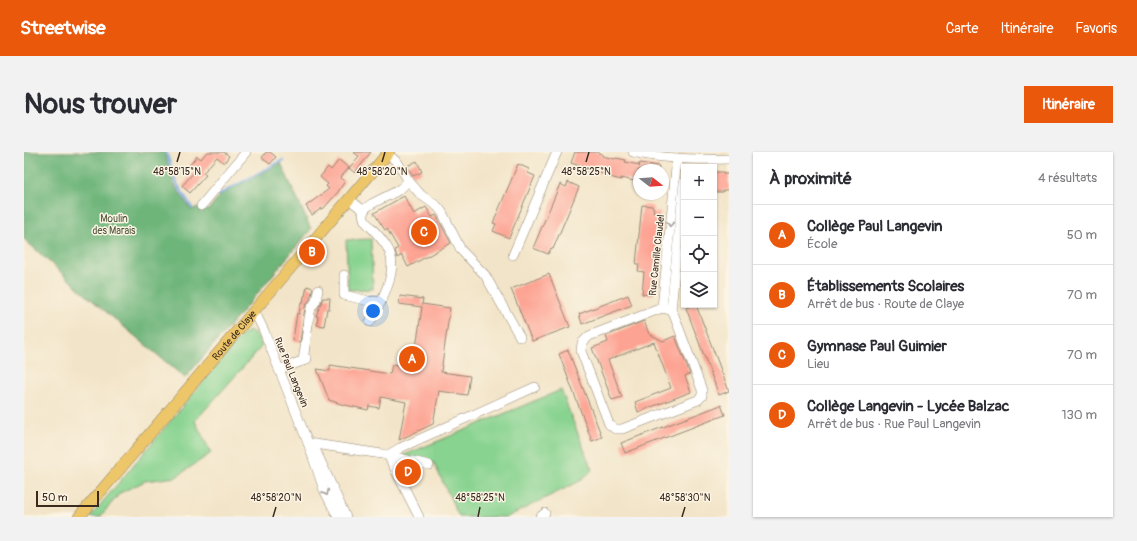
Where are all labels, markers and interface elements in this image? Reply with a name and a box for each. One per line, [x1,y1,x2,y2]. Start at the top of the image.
text: Streetwise [20,16,106,40]
text: Carte [946,20,978,37]
text: Itinéraire [1000,20,1053,37]
text: Favoris [1075,20,1117,37]
button: Itinéraire [1024,86,1113,123]
text: Nous trouver [24,87,177,122]
north arrow [633,164,669,200]
map controls [681,164,717,308]
button: + [681,164,717,200]
text: 48°58'15"N [153,166,201,178]
text: 48°58'20"N [357,166,408,178]
text: 48°58'25"N [561,166,611,178]
text: À proximité [769,168,852,189]
text: 4 résultats [1038,170,1097,186]
button: − [681,200,717,236]
park label: Moulin des Marais [93,213,136,237]
street label: Rue Camille Claudel [647,214,667,296]
pin: C [411,217,437,247]
text: Collège Paul Langevin [807,217,943,236]
one-way arrow [666,221,675,227]
text: A [778,227,786,243]
text: 50 m [1067,227,1097,243]
button: locate [681,236,717,272]
text: École [807,236,837,252]
pin: B [299,237,325,267]
button: layers [681,272,717,308]
text: Établissements Scolaires [807,277,964,296]
text: B [778,287,786,303]
text: 70 m [1067,287,1097,303]
text: Arrêt de bus · Route de Claye [807,296,964,312]
your location [363,301,383,321]
street label: Route de Claye [210,308,259,363]
street label: Rue Paul Langevin [272,336,311,409]
text: Gymnase Paul Guimier [807,337,947,356]
pin: A [399,344,425,374]
text: C [778,347,786,363]
text: 70 m [1067,347,1097,363]
text: Lieu [807,356,830,372]
text: Collège Langevin - Lycée Balzac [807,397,1009,416]
text: D [778,407,786,423]
text: 130 m [1061,407,1097,423]
text: Arrêt de bus · Rue Paul Langevin [807,416,981,432]
pin: D [395,457,421,487]
scale bar [36,489,99,508]
one-way arrow [321,489,329,496]
text: 50 m [42,491,68,504]
text: 48°58'20"N [251,492,302,504]
text: 48°58'25"N [455,492,505,504]
text: 48°58'30"N [660,492,711,504]

